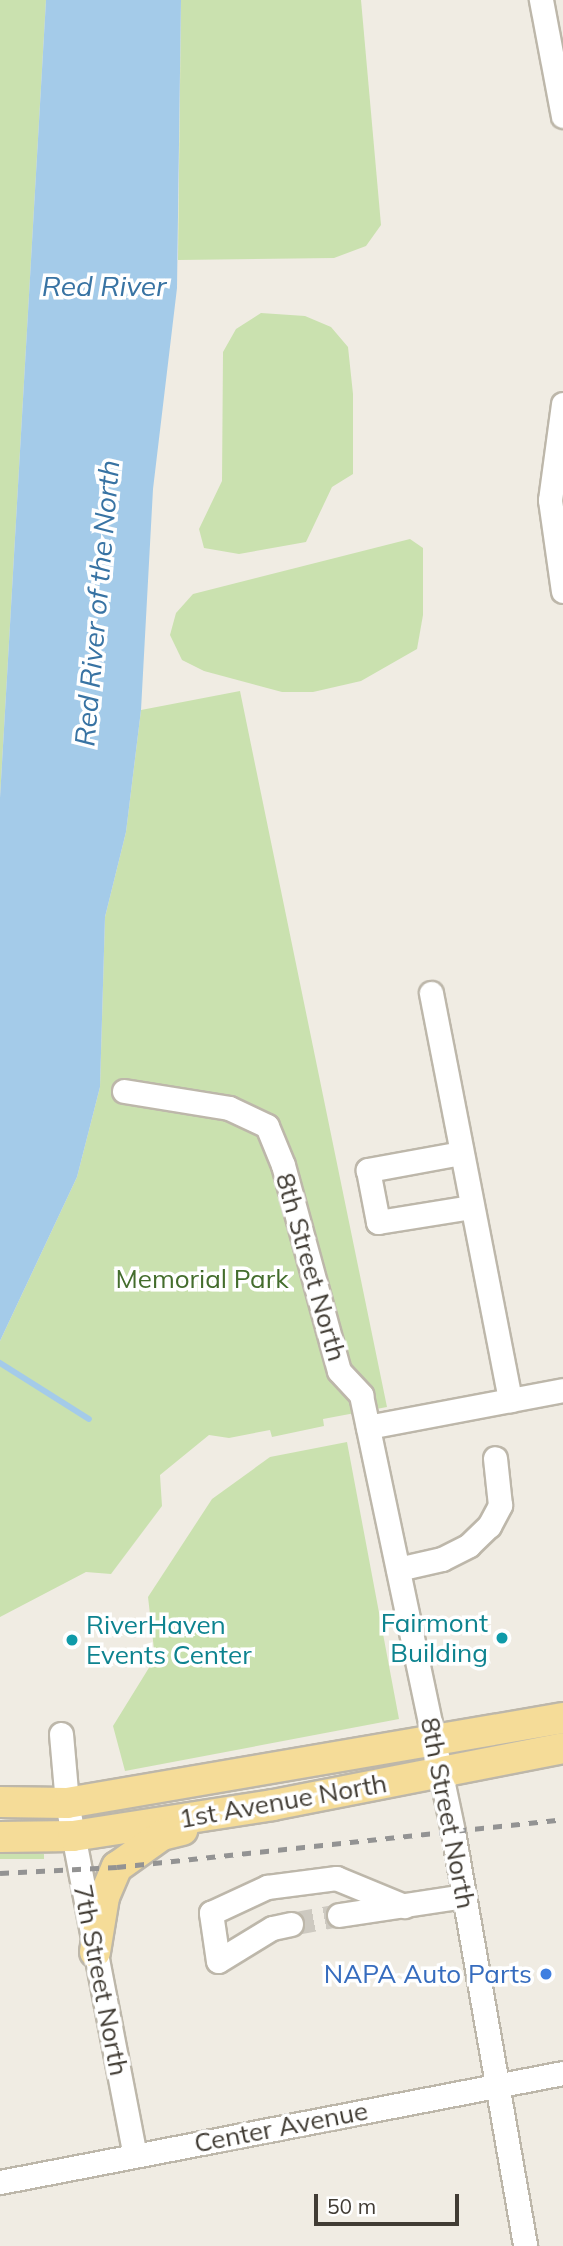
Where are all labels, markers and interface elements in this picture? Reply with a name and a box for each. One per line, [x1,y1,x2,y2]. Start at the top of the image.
water label: Red River [42,269,166,303]
water label: Red River of the North [68,458,126,748]
street label: 8th Street North [269,1169,353,1365]
park label: Memorial Park [115,1263,289,1295]
place label: Fairmont Building [381,1607,488,1668]
place label: RiverHaven Events Center [86,1609,252,1670]
marker: Fairmont Building [494,1630,510,1646]
marker: RiverHaven Events Center [64,1632,80,1648]
street label: 8th Street North [414,1715,482,1911]
street label: 1st Avenue North [177,1767,389,1835]
street label: 7th Street North [67,1882,135,2078]
place label: NAPA Auto Parts [324,1958,532,1990]
marker: NAPA Auto Parts [538,1966,554,1982]
street label: Center Avenue [192,2095,370,2159]
scale bar [318,2180,463,2224]
text: 50 m [327,2193,376,2219]

